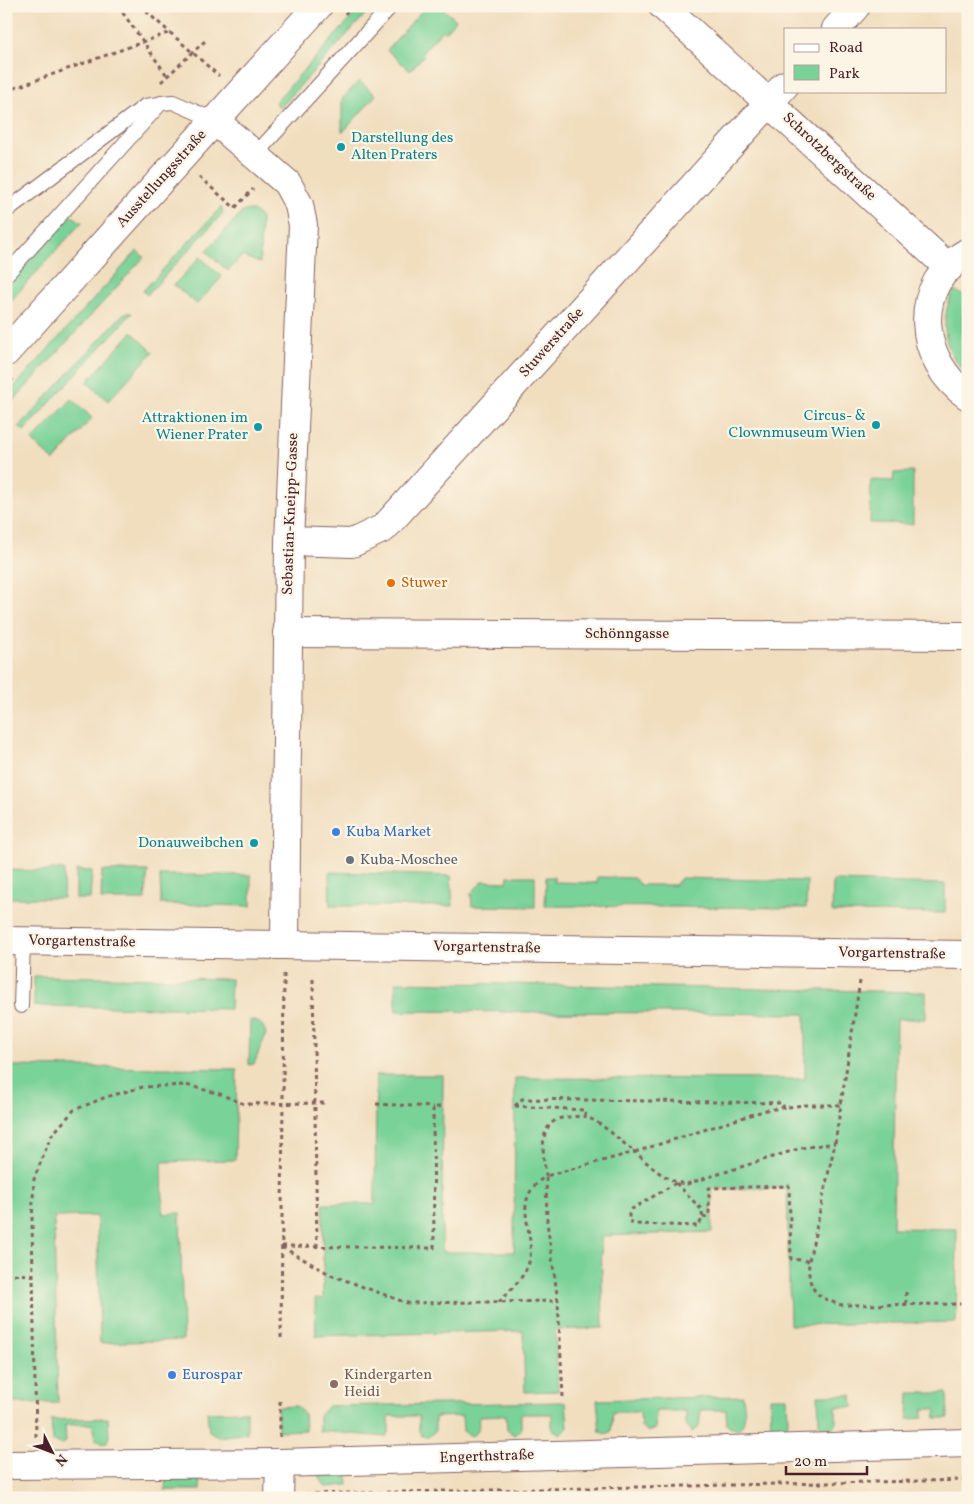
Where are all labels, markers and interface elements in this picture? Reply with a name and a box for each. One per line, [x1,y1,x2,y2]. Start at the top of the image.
legend [784,28,946,92]
text: Road [829,38,863,59]
text: Park [829,64,860,85]
street label: Schrotzbergstraße [777,108,881,206]
street label: Ausstellungsstraße [112,125,212,233]
place label: Darstellung des Alten Praters [351,128,453,166]
marker: Darstellung des Alten Praters [335,141,347,153]
street label: Stuwerstraße [515,303,589,383]
place label: Circus- & Clownmuseum Wien [729,406,866,444]
place label: Attraktionen im Wiener Prater [142,408,248,446]
marker: Circus- & Clownmuseum Wien [870,419,882,431]
marker: Attraktionen im Wiener Prater [252,421,264,433]
street label: Sebastian-Kneipp-Gasse [278,432,304,596]
place label: Stuwer [401,573,447,594]
marker: Stuwer [385,577,397,589]
street label: Schönngasse [585,624,669,645]
place label: Kuba Market [346,822,431,843]
marker: Kuba Market [330,826,342,838]
place label: Donauweibchen [138,833,244,854]
marker: Donauweibchen [248,837,260,849]
place label: Kuba-Moschee [360,850,458,871]
marker: Kuba-Moschee [344,854,356,866]
street label: Vorgartenstraße [28,931,136,953]
street label: Vorgartenstraße [433,937,541,959]
street label: Vorgartenstraße [838,943,946,965]
place label: Eurospar [182,1365,243,1386]
place label: Kindergarten Heidi [344,1365,432,1403]
marker: Eurospar [166,1369,178,1381]
marker: Kindergarten Heidi [328,1378,340,1390]
north arrow [28,1426,78,1476]
scale bar [786,1444,868,1476]
street label: Engerthstraße [439,1445,535,1469]
text: N [50,1450,71,1470]
text: 20 m [794,1452,827,1473]

